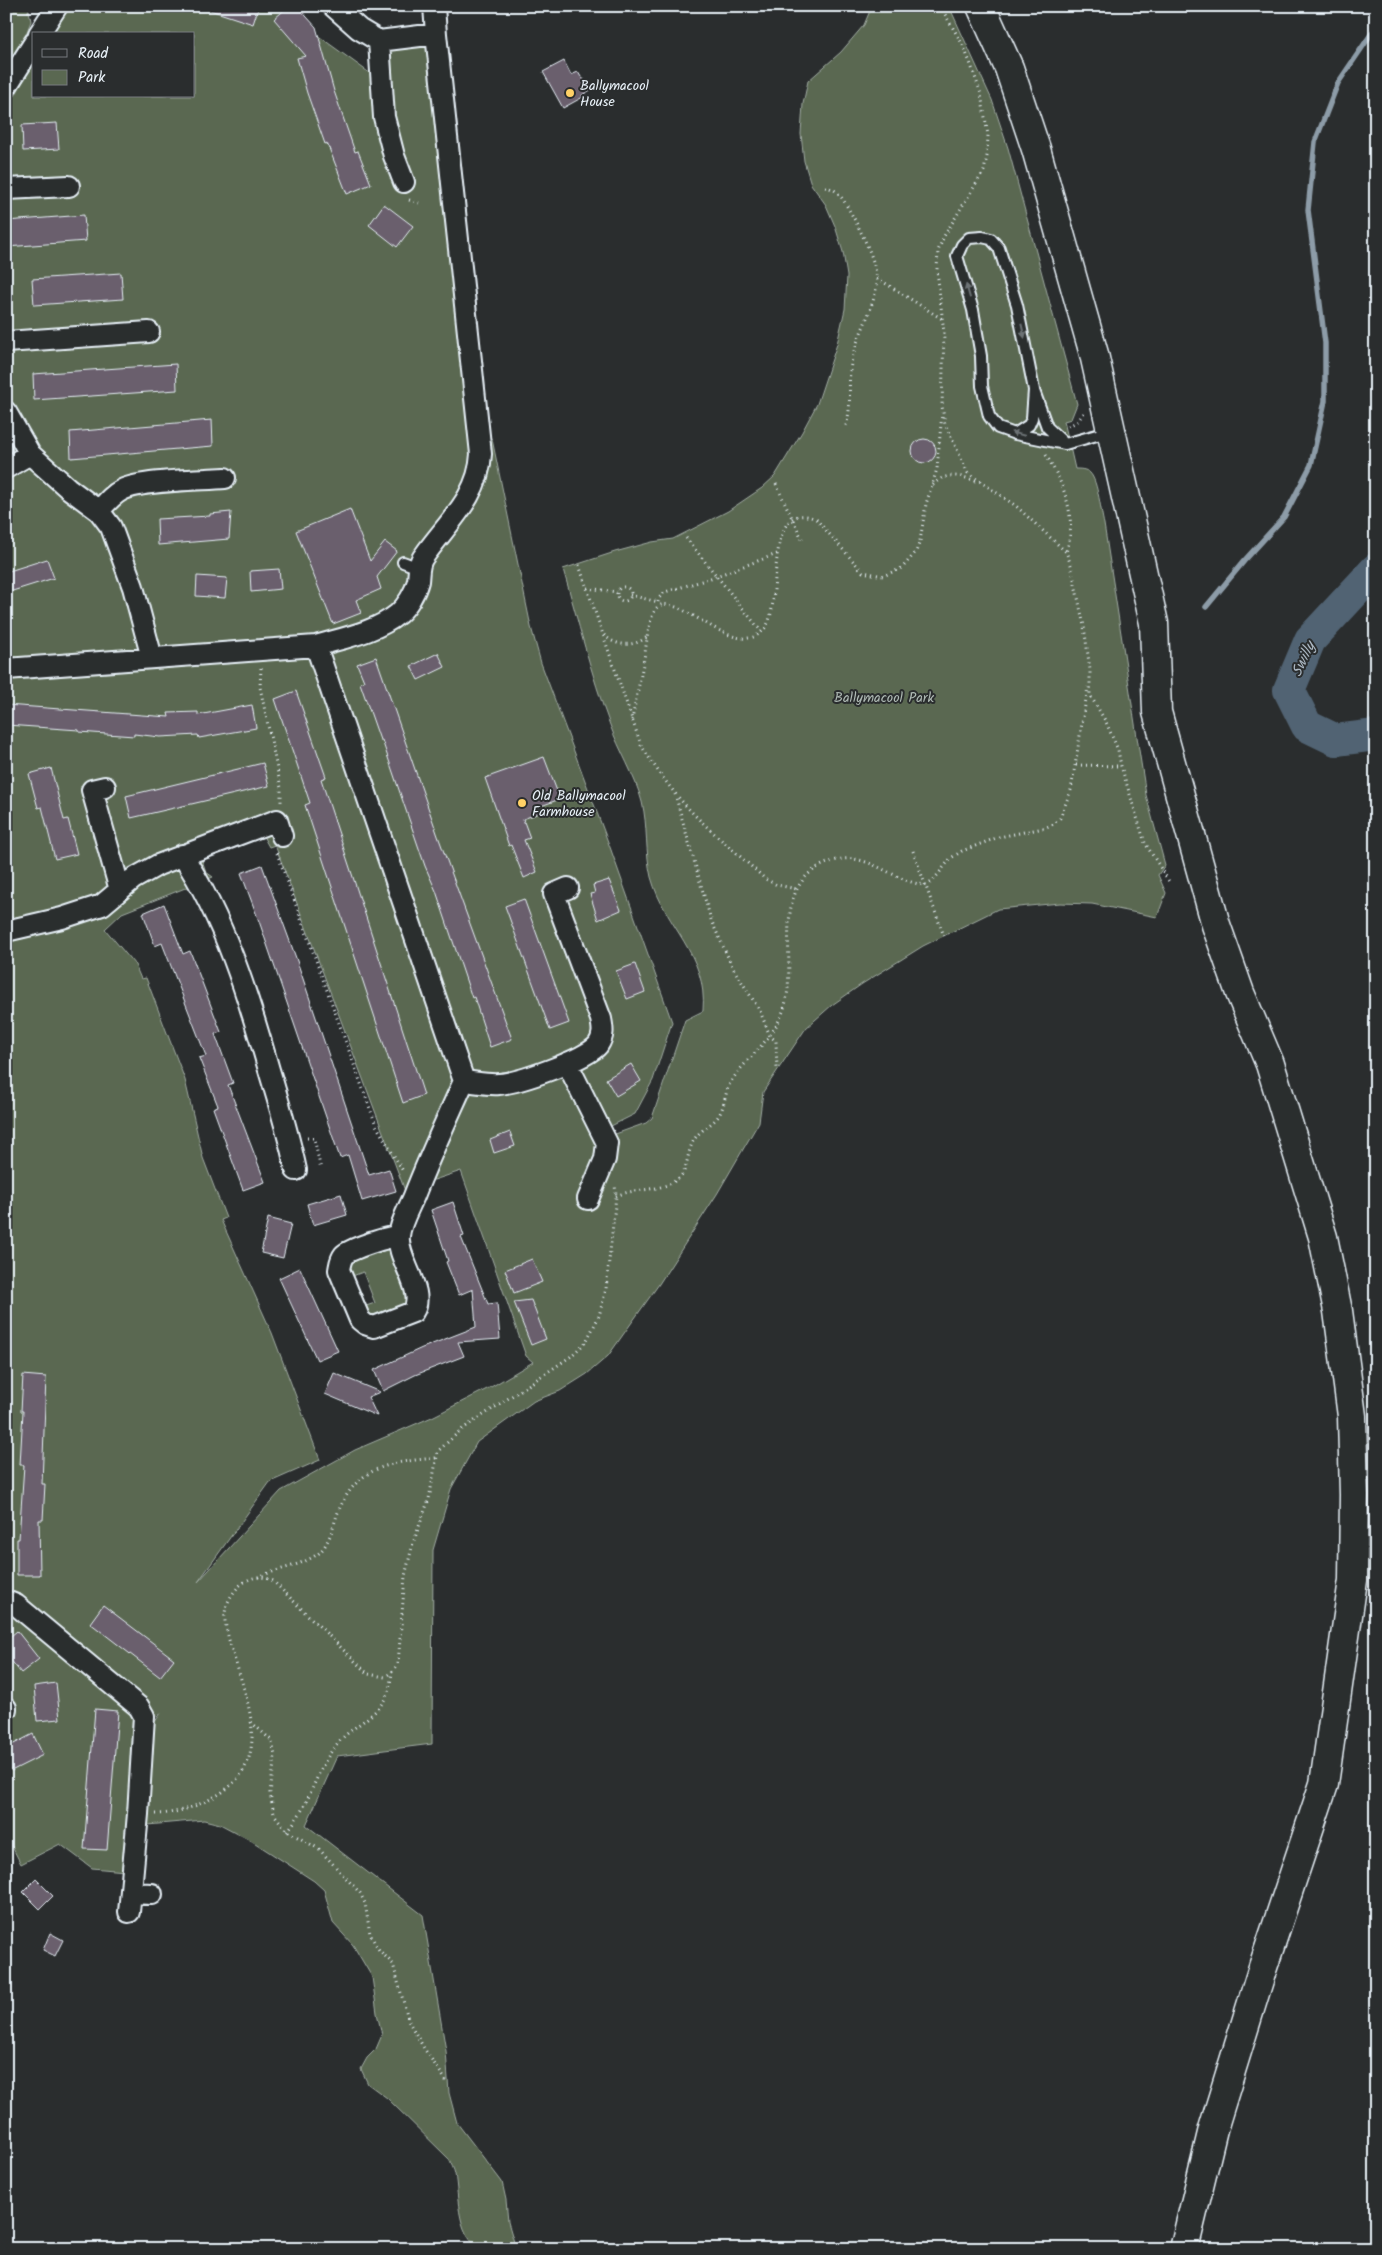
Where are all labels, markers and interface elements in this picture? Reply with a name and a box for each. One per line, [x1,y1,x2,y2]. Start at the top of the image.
legend [32,32,195,98]
text: Road [78,42,109,66]
text: Park [78,66,106,90]
place label: Ballymacool House [580,75,650,113]
marker: Ballymacool House [564,87,576,99]
one-way arrow [963,284,971,299]
one-way arrow [1019,324,1027,339]
one-way arrow [1010,430,1025,438]
water label: Swilly [1285,636,1323,681]
park label: Ballymacool Park [834,687,934,709]
place label: Old Ballymacool Farmhouse [532,785,626,823]
marker: Old Ballymacool Farmhouse [516,797,528,809]

